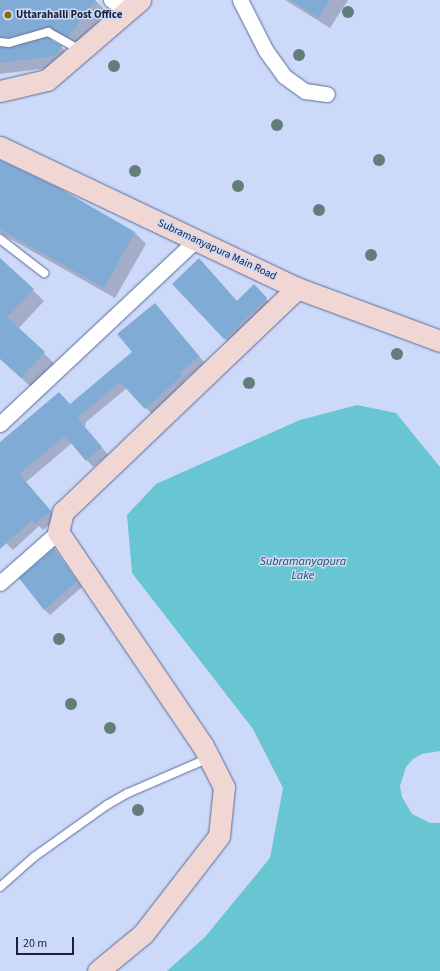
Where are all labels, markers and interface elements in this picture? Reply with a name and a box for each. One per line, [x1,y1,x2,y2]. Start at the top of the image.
place label: Uttarahalli Post Office [16,8,122,22]
marker: Uttarahalli Post Office [3,10,13,20]
street label: Subramanyapura Main Road [155,217,279,283]
water label: Subramanyapura Lake [260,555,346,583]
scale bar [18,929,76,955]
text: 20 m [23,935,47,952]

